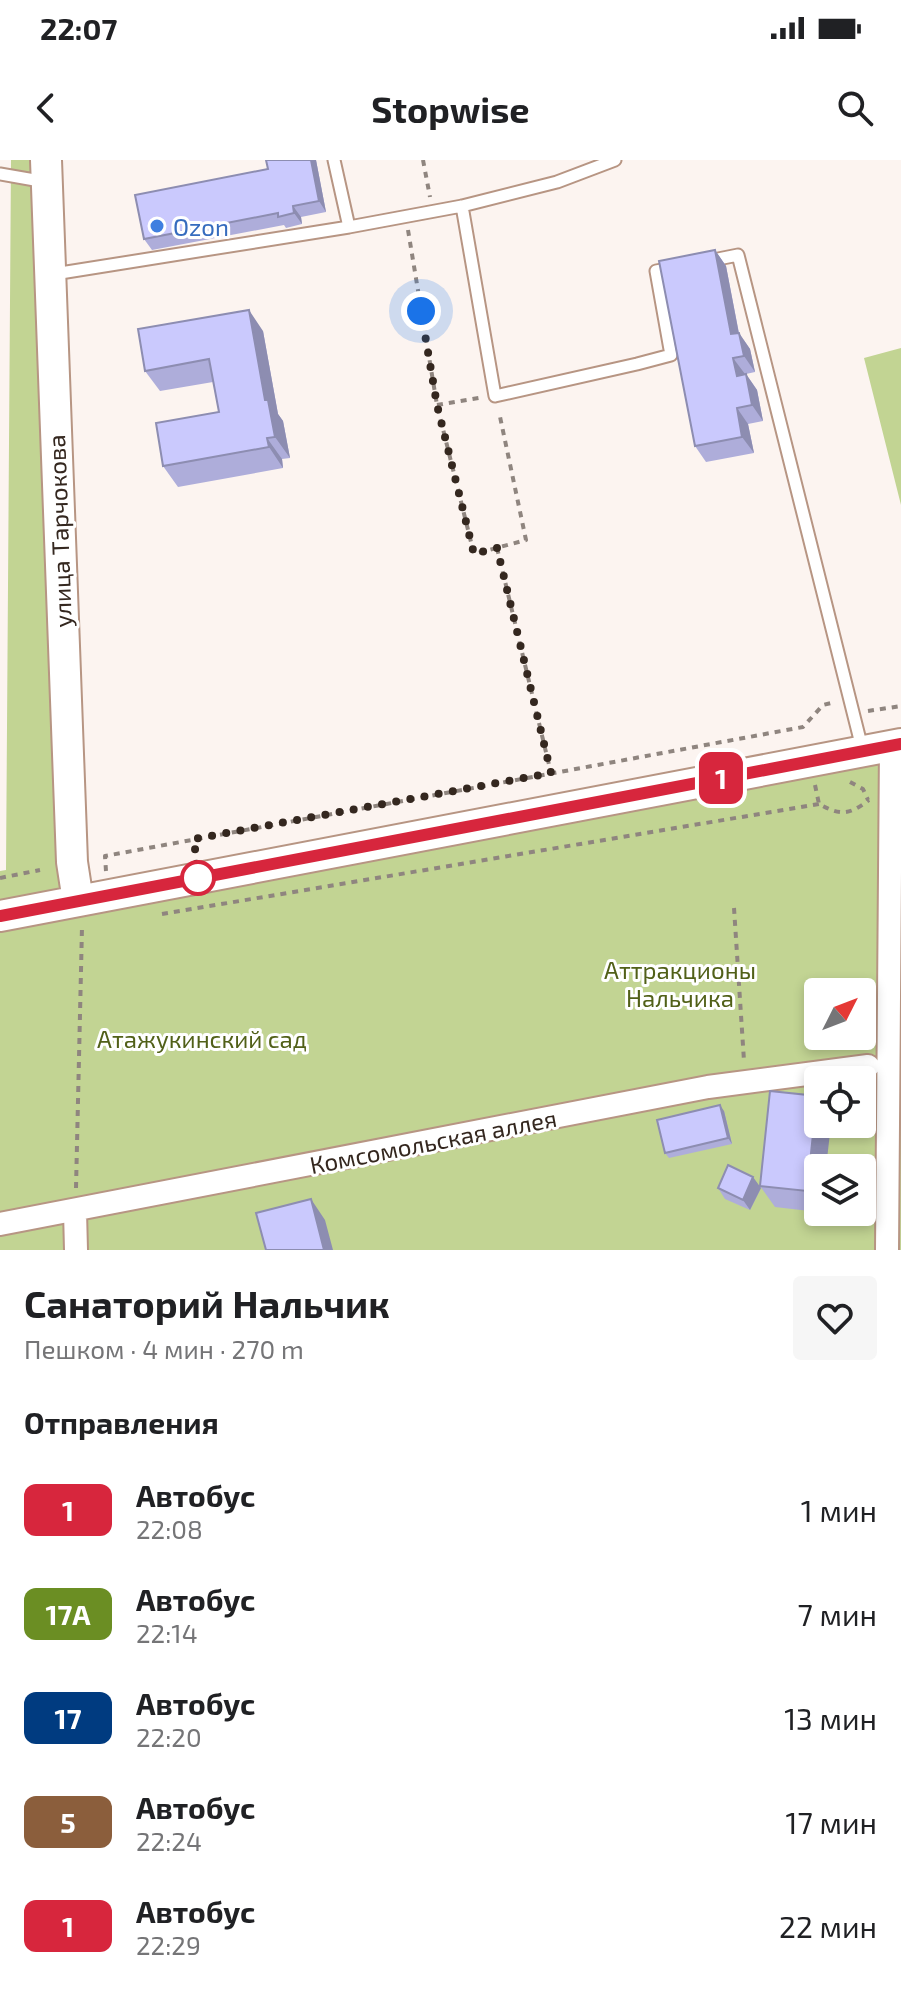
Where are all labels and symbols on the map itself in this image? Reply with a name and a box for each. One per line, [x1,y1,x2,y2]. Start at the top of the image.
place label: Ozon [173,212,229,241]
marker: Ozon [148,217,166,235]
your location [401,291,441,331]
street label: улица Тарчокова [41,434,78,628]
line badge: 1 [695,752,747,804]
unlabelled marker [181,861,215,895]
park label: Аттракционы Нальчика [604,955,756,1012]
north arrow [804,978,876,1050]
park label: Атажукинский сад [97,1024,307,1054]
street label: Комсомольская аллея [307,1103,559,1179]

